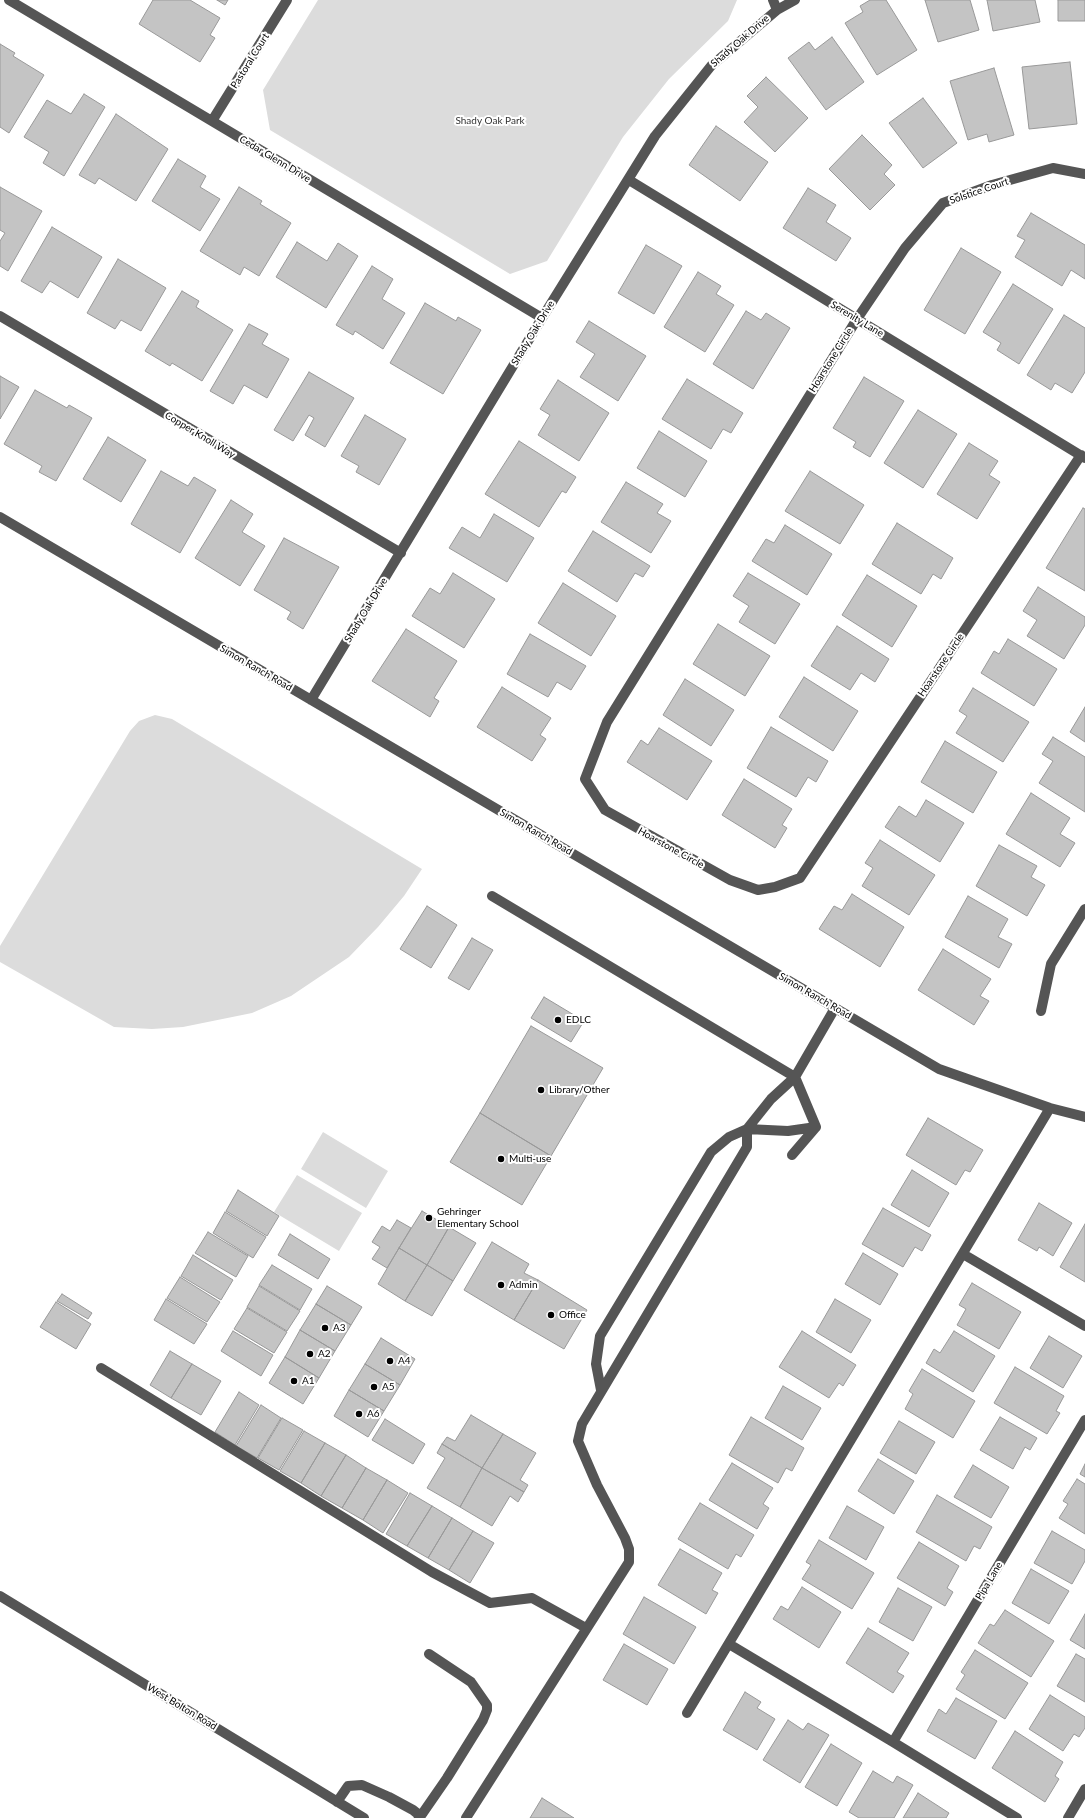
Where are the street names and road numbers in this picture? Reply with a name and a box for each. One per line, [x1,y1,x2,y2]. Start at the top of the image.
street label: Shady Oak Drive [708,12,772,70]
street label: Pastoral Court [228,31,272,91]
street label: Cedar Glenn Drive [237,133,313,185]
street label: Solstice Court [948,175,1010,207]
street label: Shady Oak Drive [509,298,557,368]
street label: Serenity Lane [828,298,886,340]
street label: Hoarstone Circle [806,326,856,394]
street label: Copper Knoll Way [163,409,237,461]
street label: Shady Oak Drive [342,575,390,645]
street label: Hoarstone Circle [915,631,967,699]
street label: Simon Ranch Road [218,642,294,694]
street label: Simon Ranch Road [498,806,574,858]
street label: Hoarstone Circle [636,825,706,871]
street label: Simon Ranch Road [777,970,853,1022]
street label: Pipa Lane [973,1560,1005,1602]
street label: West Bolton Road [145,1681,219,1733]

